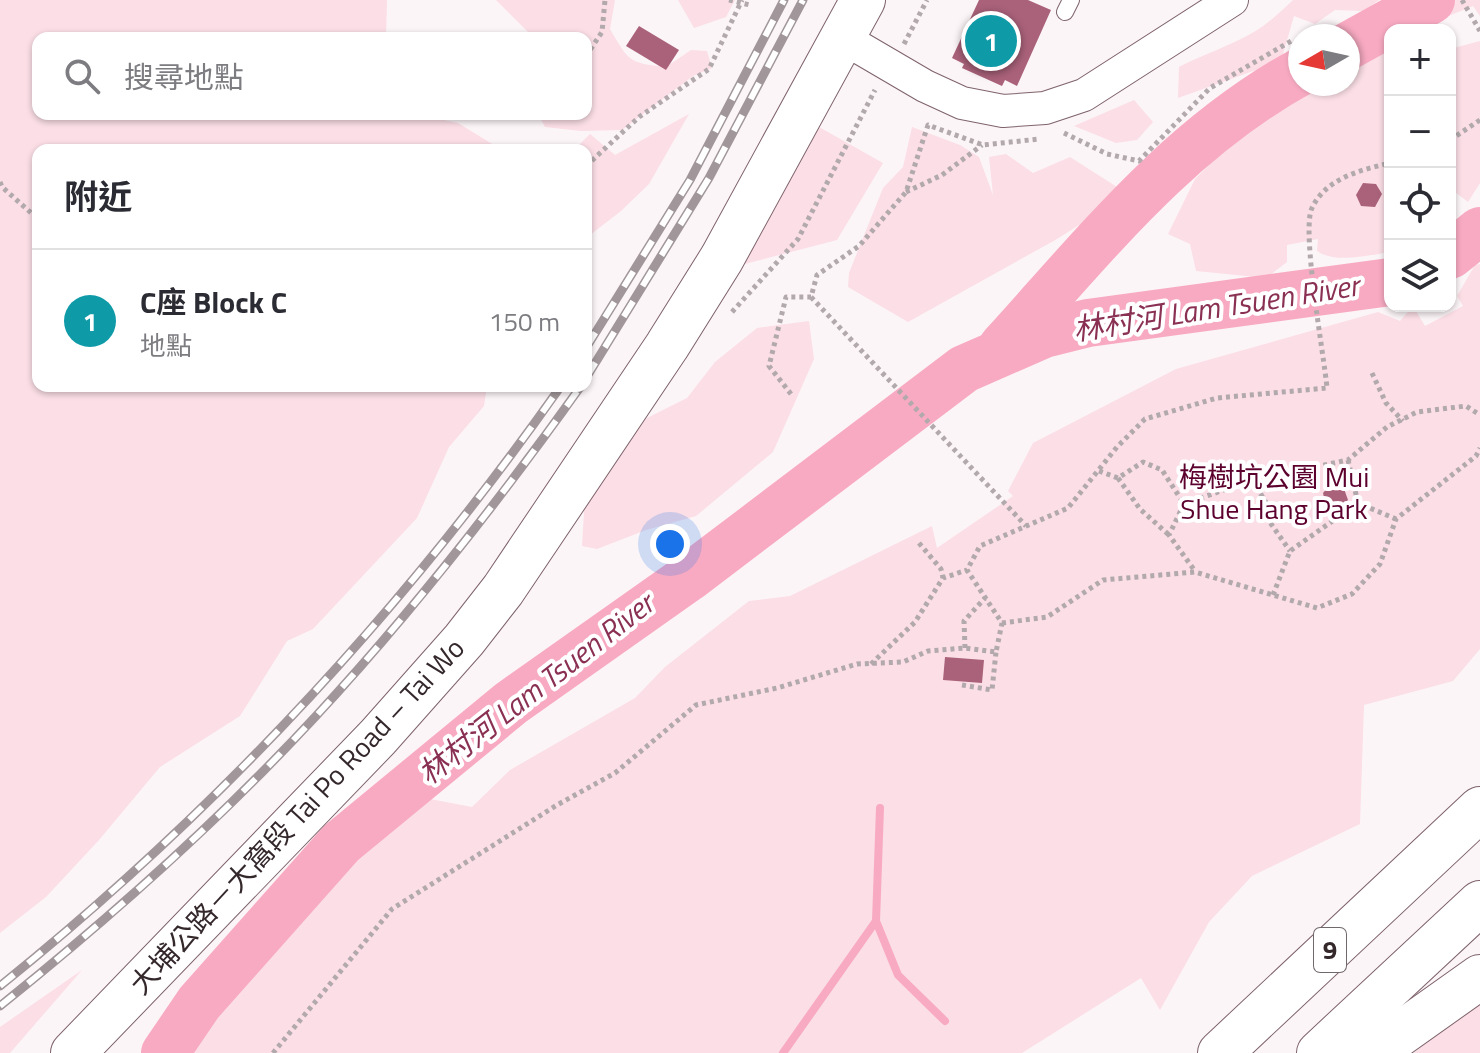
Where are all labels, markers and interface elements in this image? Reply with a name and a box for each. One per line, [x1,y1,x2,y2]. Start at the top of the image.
pin: 1 [965,11,1017,71]
north arrow [1288,24,1360,96]
map controls [1384,24,1456,312]
button: + [1384,24,1456,96]
search box [32,32,592,120]
icon: search [60,54,104,98]
text: 搜尋地點 [124,54,244,100]
button: − [1384,96,1456,168]
button: locate [1384,168,1456,240]
text: 附近 [64,170,132,222]
button: layers [1384,240,1456,312]
water label: 林村河 Lam Tsuen River [1070,261,1365,352]
text: C座 Block C [140,279,287,325]
text: 1 [83,302,97,341]
text: 150 m [489,302,560,341]
text: 地點 [140,326,192,365]
park label: 梅樹坑公園 Mui Shue Hang Park [1179,455,1369,530]
your location [650,524,690,564]
water label: 林村河 Lam Tsuen River [407,579,666,795]
street label: 大埔公路－大窩段 Tai Po Road – Tai Wo [119,628,474,1004]
road number: 9 [1314,928,1346,972]

